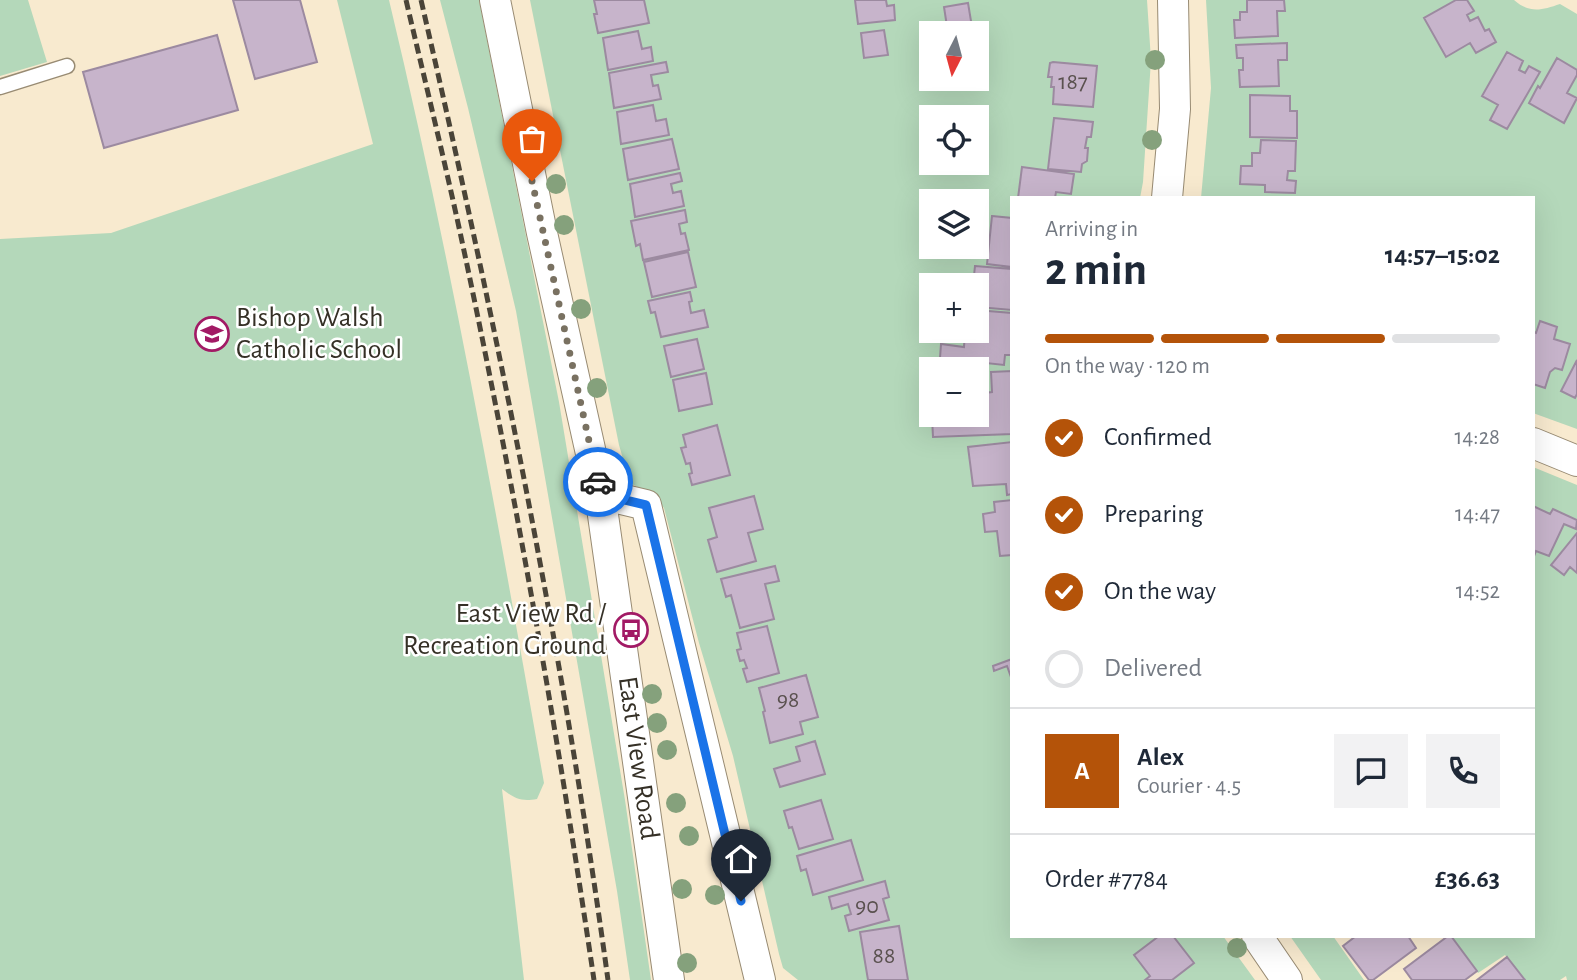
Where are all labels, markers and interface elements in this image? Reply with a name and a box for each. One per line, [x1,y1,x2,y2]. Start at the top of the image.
north arrow [919,21,989,91]
map controls [919,21,989,427]
house number: 187 [1058,70,1088,94]
button: locate [919,105,989,175]
pin [502,109,562,181]
icon: bag [513,120,551,158]
button: layers [919,189,989,259]
text: Arriving in [1045,218,1138,241]
text: 14:57–15:02 [1385,242,1500,268]
text: 2 min [1045,247,1147,293]
button: + [919,273,989,343]
place label: Bishop Walsh Catholic School [236,304,402,364]
school or university icon: Bishop Walsh Catholic School [193,315,231,353]
text: On the way · 120 m [1045,355,1210,378]
button: − [919,357,989,427]
icon: check [1045,419,1083,457]
text: Confirmed [1104,424,1212,450]
text: 14:28 [1454,426,1500,449]
courier [563,447,633,517]
icon: car [579,463,617,501]
icon: check [1045,496,1083,534]
text: Preparing [1104,501,1203,527]
text: 14:47 [1455,503,1500,526]
icon: check [1045,573,1083,611]
text: On the way [1104,578,1216,604]
text: 14:52 [1456,580,1500,603]
place label: East View Rd / Recreation Ground [403,600,607,660]
bus stop icon: East View Rd / Recreation Ground [612,611,650,649]
text: Delivered [1104,655,1202,681]
street label: East View Road [613,675,663,841]
house number: 98 [777,688,799,712]
button: chat [1334,734,1408,808]
button: phone [1426,734,1500,808]
text: Alex [1137,744,1184,770]
text: A [1074,758,1090,784]
text: Courier · 4.5 [1137,775,1241,798]
pin [711,829,771,901]
icon: home [722,840,760,878]
text: Order #7784 [1045,866,1168,892]
text: £36.63 [1435,866,1500,892]
house number: 90 [855,894,879,918]
house number: 88 [873,944,895,968]

